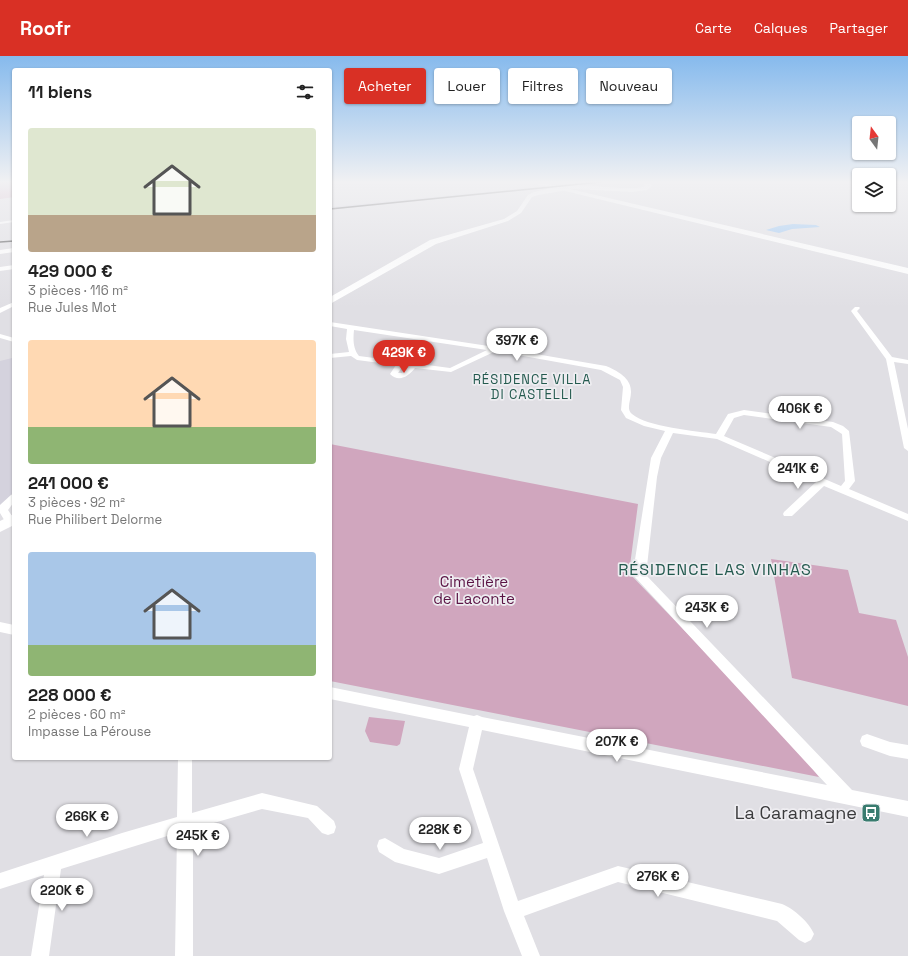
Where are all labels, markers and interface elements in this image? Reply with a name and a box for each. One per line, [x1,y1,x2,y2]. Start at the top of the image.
text: Roofr [20,16,71,41]
text: Carte [695,19,732,37]
text: Calques [754,19,808,37]
text: Partager [830,19,888,37]
chip: Acheter [344,68,426,104]
chip: Louer [434,68,500,104]
chip: Filtres [508,68,578,104]
chip: Nouveau [586,68,672,104]
text: 11 biens [28,81,92,103]
icon: filters [294,81,316,103]
north arrow [852,116,896,160]
map controls [852,116,896,212]
icon: home [136,154,208,226]
button: layers [852,168,896,212]
text: 429 000 € [28,260,113,282]
text: 3 pièces · 116 m² [28,282,128,299]
text: Rue Jules Mot [28,299,117,316]
pin: 397K € [484,328,550,362]
text: 397K € [495,332,539,349]
pin: 429K € [371,340,437,374]
text: 429K € [382,344,426,361]
icon: home [136,366,208,438]
district label: RÉSIDENCE VILLA DI CASTELLI [473,371,591,403]
pin: 406K € [767,396,833,430]
text: 406K € [778,400,822,417]
pin: 241K € [765,456,831,490]
text: 241K € [777,460,819,477]
text: 241 000 € [28,472,109,494]
text: 3 pièces · 92 m² [28,494,125,511]
text: Rue Philibert Delorme [28,511,162,528]
district label: RÉSIDENCE LAS VINHAS [618,559,812,580]
park label: Cimetière de Laconte [433,572,515,608]
icon: home [136,578,208,650]
pin: 243K € [674,595,740,629]
text: 243K € [685,599,729,616]
text: 228 000 € [28,684,112,706]
text: 2 pièces · 60 m² [28,706,125,723]
text: Impasse La Pérouse [28,723,151,740]
pin: 207K € [584,729,650,763]
text: 207K € [595,733,639,750]
place label: La Caramagne [735,801,857,824]
bus stop icon: La Caramagne [860,802,882,824]
pin: 266K € [54,804,120,838]
text: 266K € [65,808,109,825]
pin: 228K € [407,817,473,851]
text: 228K € [418,821,462,838]
pin: 245K € [165,823,231,857]
text: 245K € [176,827,220,844]
pin: 276K € [625,864,691,898]
text: 276K € [636,868,680,885]
pin: 220K € [29,878,95,912]
text: 220K € [40,882,84,899]

